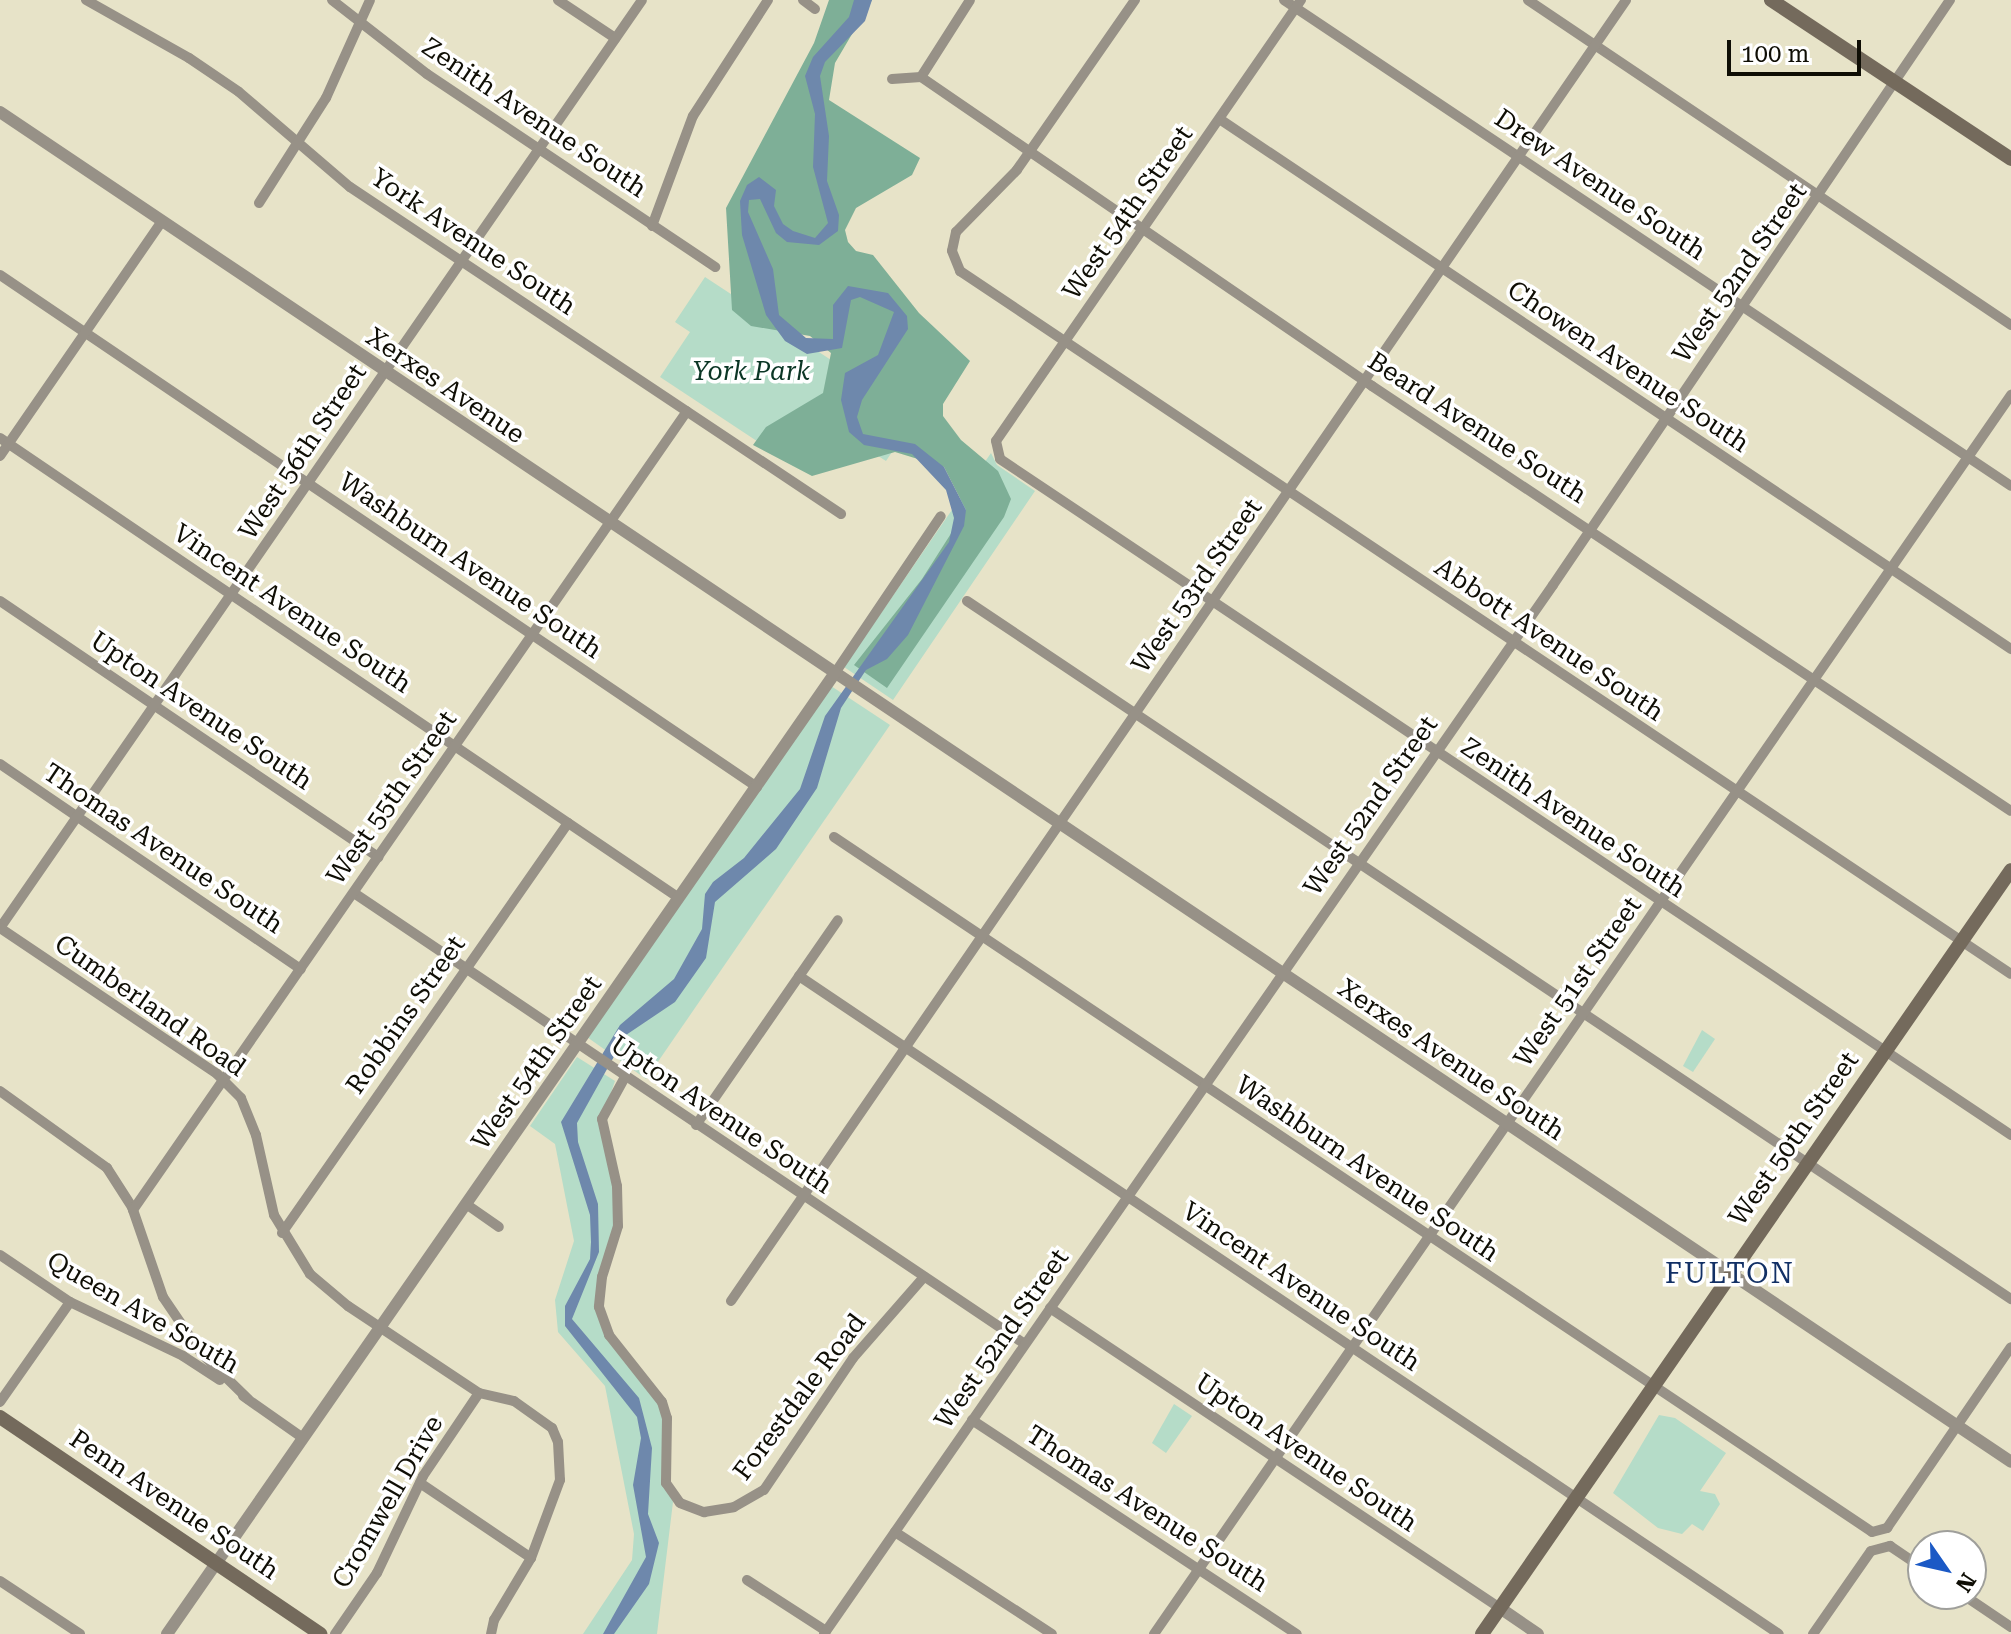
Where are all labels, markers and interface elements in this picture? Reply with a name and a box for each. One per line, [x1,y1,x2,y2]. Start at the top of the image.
scale bar [1731,24,1865,74]
street label: Zenith Avenue South [416,31,652,205]
text: 100 m [1741,40,1809,68]
street label: Drew Avenue South [1489,103,1711,267]
street label: West 54th Street [1056,120,1200,306]
street label: York Avenue South [365,162,581,322]
street label: West 52nd Street [1666,177,1814,369]
street label: Chowen Avenue South [1501,275,1755,459]
street label: Xerxes Avenue [360,321,530,451]
street label: Beard Avenue South [1362,346,1592,510]
park label: York Park [692,356,810,388]
street label: West 56th Street [233,358,373,546]
street label: Washburn Avenue South [333,466,607,666]
street label: West 53rd Street [1125,493,1269,679]
street label: Vincent Avenue South [167,518,417,700]
street label: Abbott Avenue South [1429,552,1669,728]
street label: Upton Avenue South [84,625,318,797]
street label: West 55th Street [320,705,464,891]
street label: West 52nd Street [1297,710,1445,902]
street label: Zenith Avenue South [1455,731,1691,905]
street label: Thomas Avenue South [37,757,289,941]
street label: West 51st Street [1508,891,1648,1073]
street label: Cumberland Road [48,928,252,1084]
street label: Robbins Street [340,930,472,1100]
street label: West 54th Street [465,970,609,1156]
street label: Xerxes Avenue South [1332,973,1570,1147]
street label: Upton Avenue South [604,1029,838,1201]
street label: West 50th Street [1722,1046,1866,1232]
street label: Washburn Avenue South [1230,1069,1504,1269]
street label: Vincent Avenue South [1176,1196,1426,1378]
street label: West 52nd Street [928,1243,1076,1435]
street label: Queen Ave South [41,1245,245,1381]
district label: FULTON [1665,1257,1795,1291]
street label: Forestdale Road [727,1308,873,1486]
street label: Upton Avenue South [1189,1367,1423,1539]
street label: Cromwell Drive [326,1410,450,1594]
street label: Thomas Avenue South [1020,1419,1274,1599]
street label: Penn Avenue South [63,1423,285,1587]
north arrow [1907,1530,1987,1610]
text: N [1951,1569,1981,1597]

